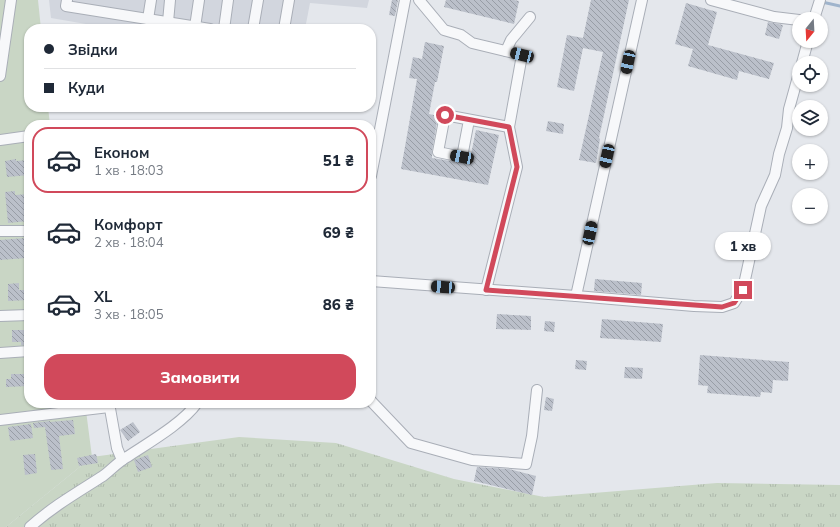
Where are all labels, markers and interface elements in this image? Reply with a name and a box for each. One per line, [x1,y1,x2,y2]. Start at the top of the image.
north arrow [792,12,828,48]
map controls [792,12,828,224]
text: Звідки [68,40,118,59]
car [509,46,535,64]
car [620,49,636,75]
button: locate [792,56,828,92]
text: Куди [68,78,105,97]
button: layers [792,100,828,136]
route start [436,106,454,124]
icon: car [46,142,82,178]
text: Економ [94,143,149,162]
car [598,143,616,169]
button: + [792,144,828,180]
car [449,149,475,165]
text: 51 ₴ [323,151,354,170]
text: 1 хв · 18:03 [94,162,163,178]
button: − [792,188,828,224]
icon: car [46,214,82,250]
text: Комфорт [94,215,163,234]
car [582,220,598,246]
text: 69 ₴ [323,223,354,242]
callout: 1 хв [715,232,771,260]
text: 2 хв · 18:04 [94,234,163,250]
text: 1 хв [730,238,756,254]
car [431,280,455,294]
route end [734,281,752,299]
icon: car [46,286,82,322]
text: XL [94,287,112,306]
text: 86 ₴ [323,295,354,314]
text: 3 хв · 18:05 [94,306,163,322]
button: Замовити [44,354,356,400]

